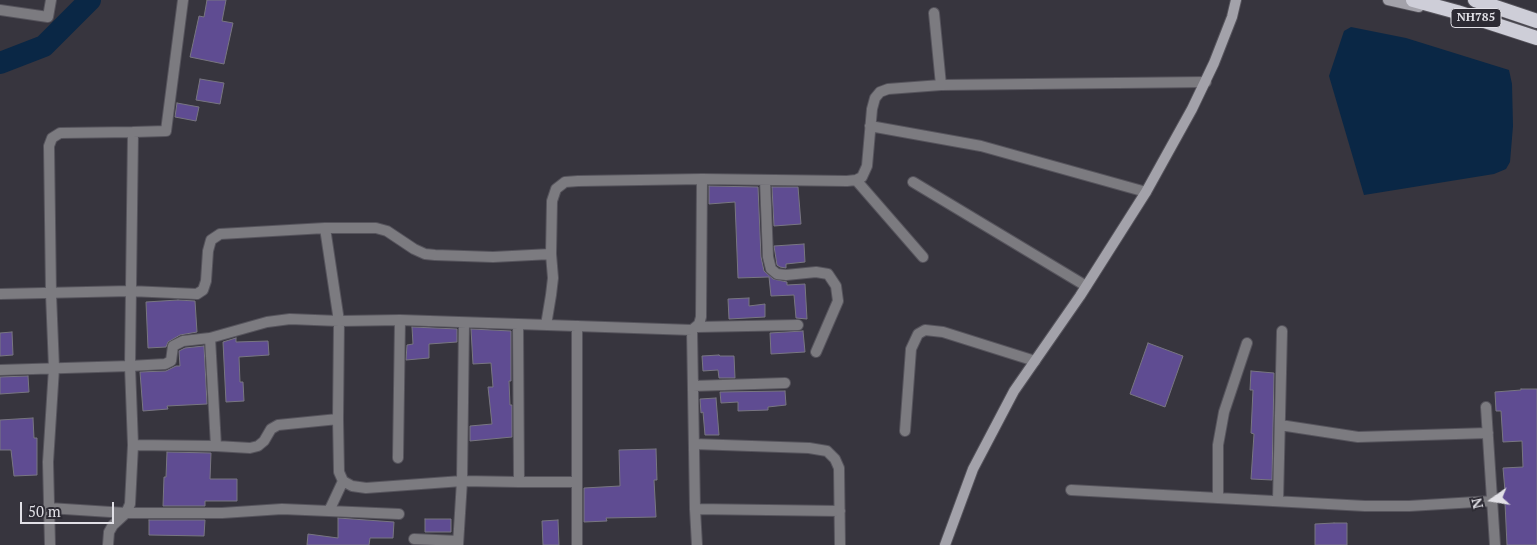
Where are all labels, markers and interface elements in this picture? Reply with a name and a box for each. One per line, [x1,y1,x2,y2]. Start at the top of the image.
road number: NH785 [1451,8,1501,28]
north arrow [1467,475,1517,525]
scale bar [22,492,116,524]
text: N [1466,496,1487,511]
text: 50 m [28,501,61,521]

